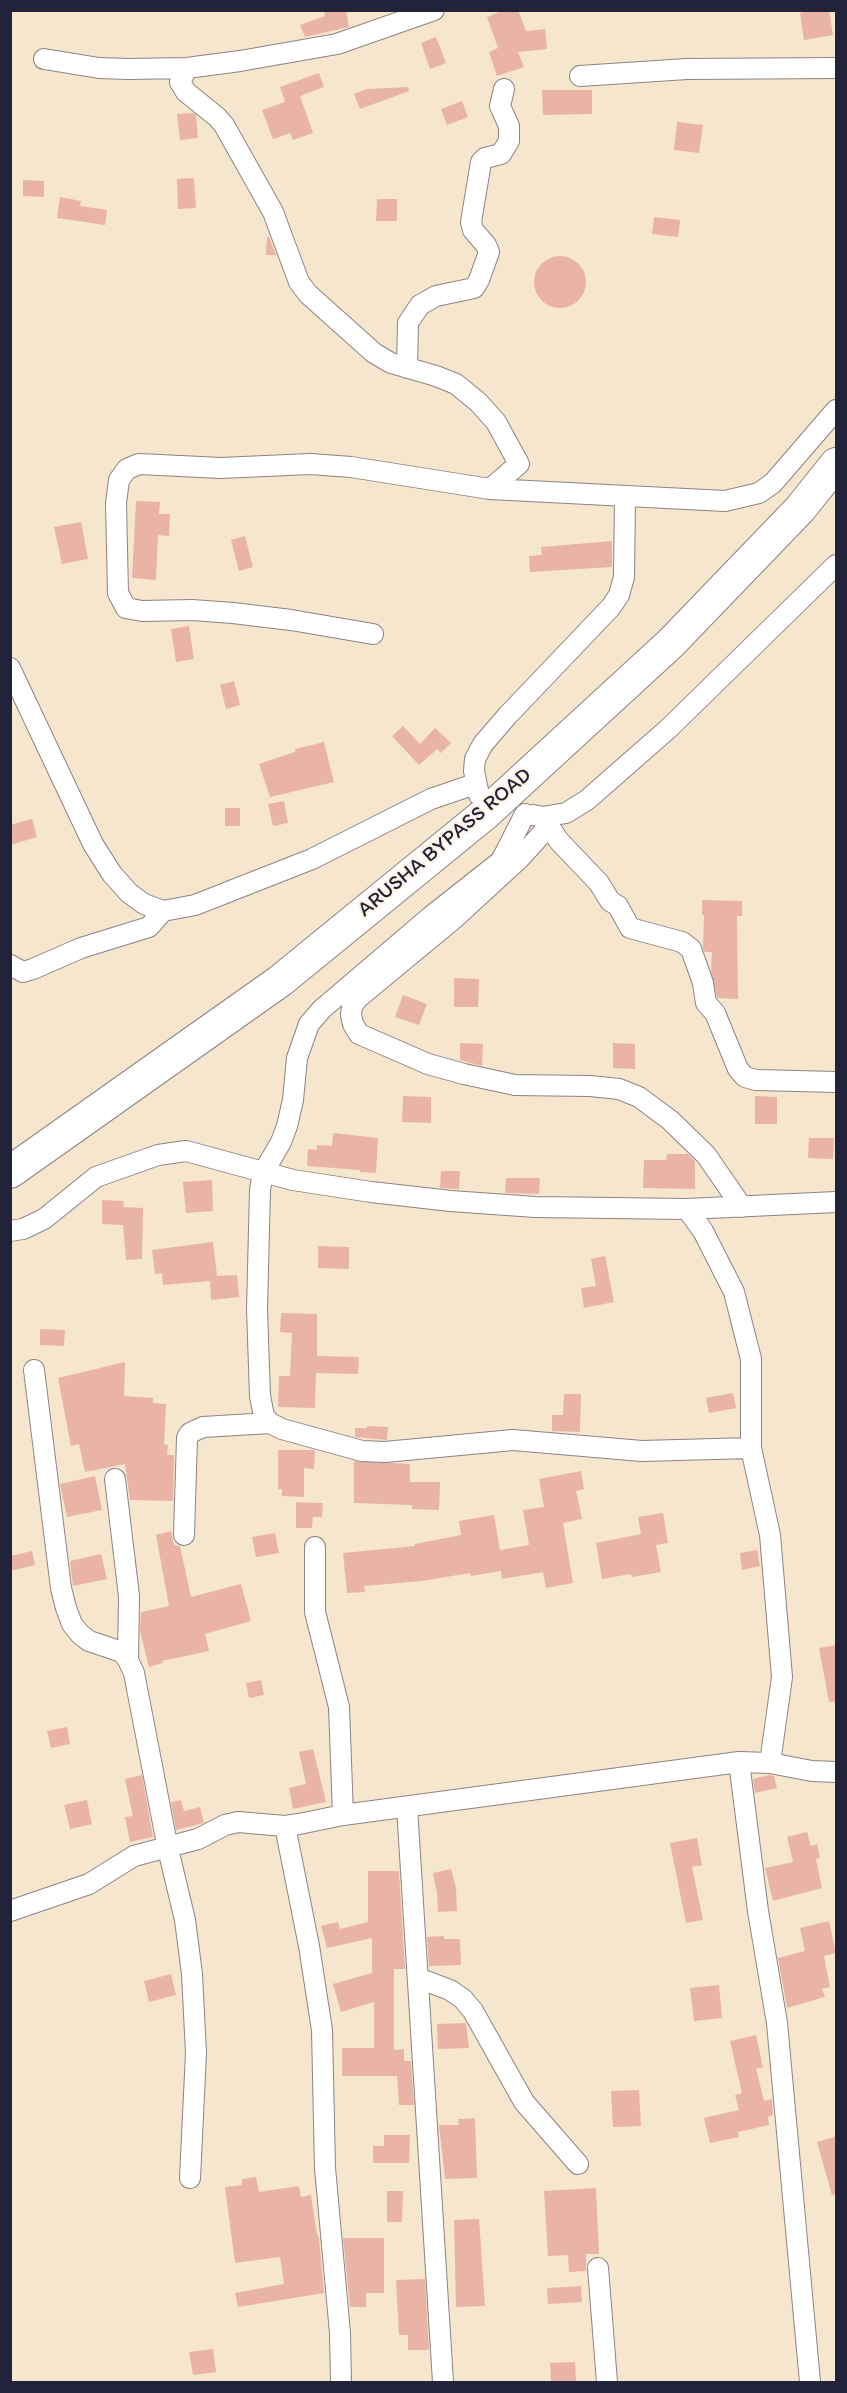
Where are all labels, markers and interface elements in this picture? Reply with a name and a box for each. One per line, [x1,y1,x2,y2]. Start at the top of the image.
street label: ARUSHA BYPASS ROAD [353,763,537,923]

